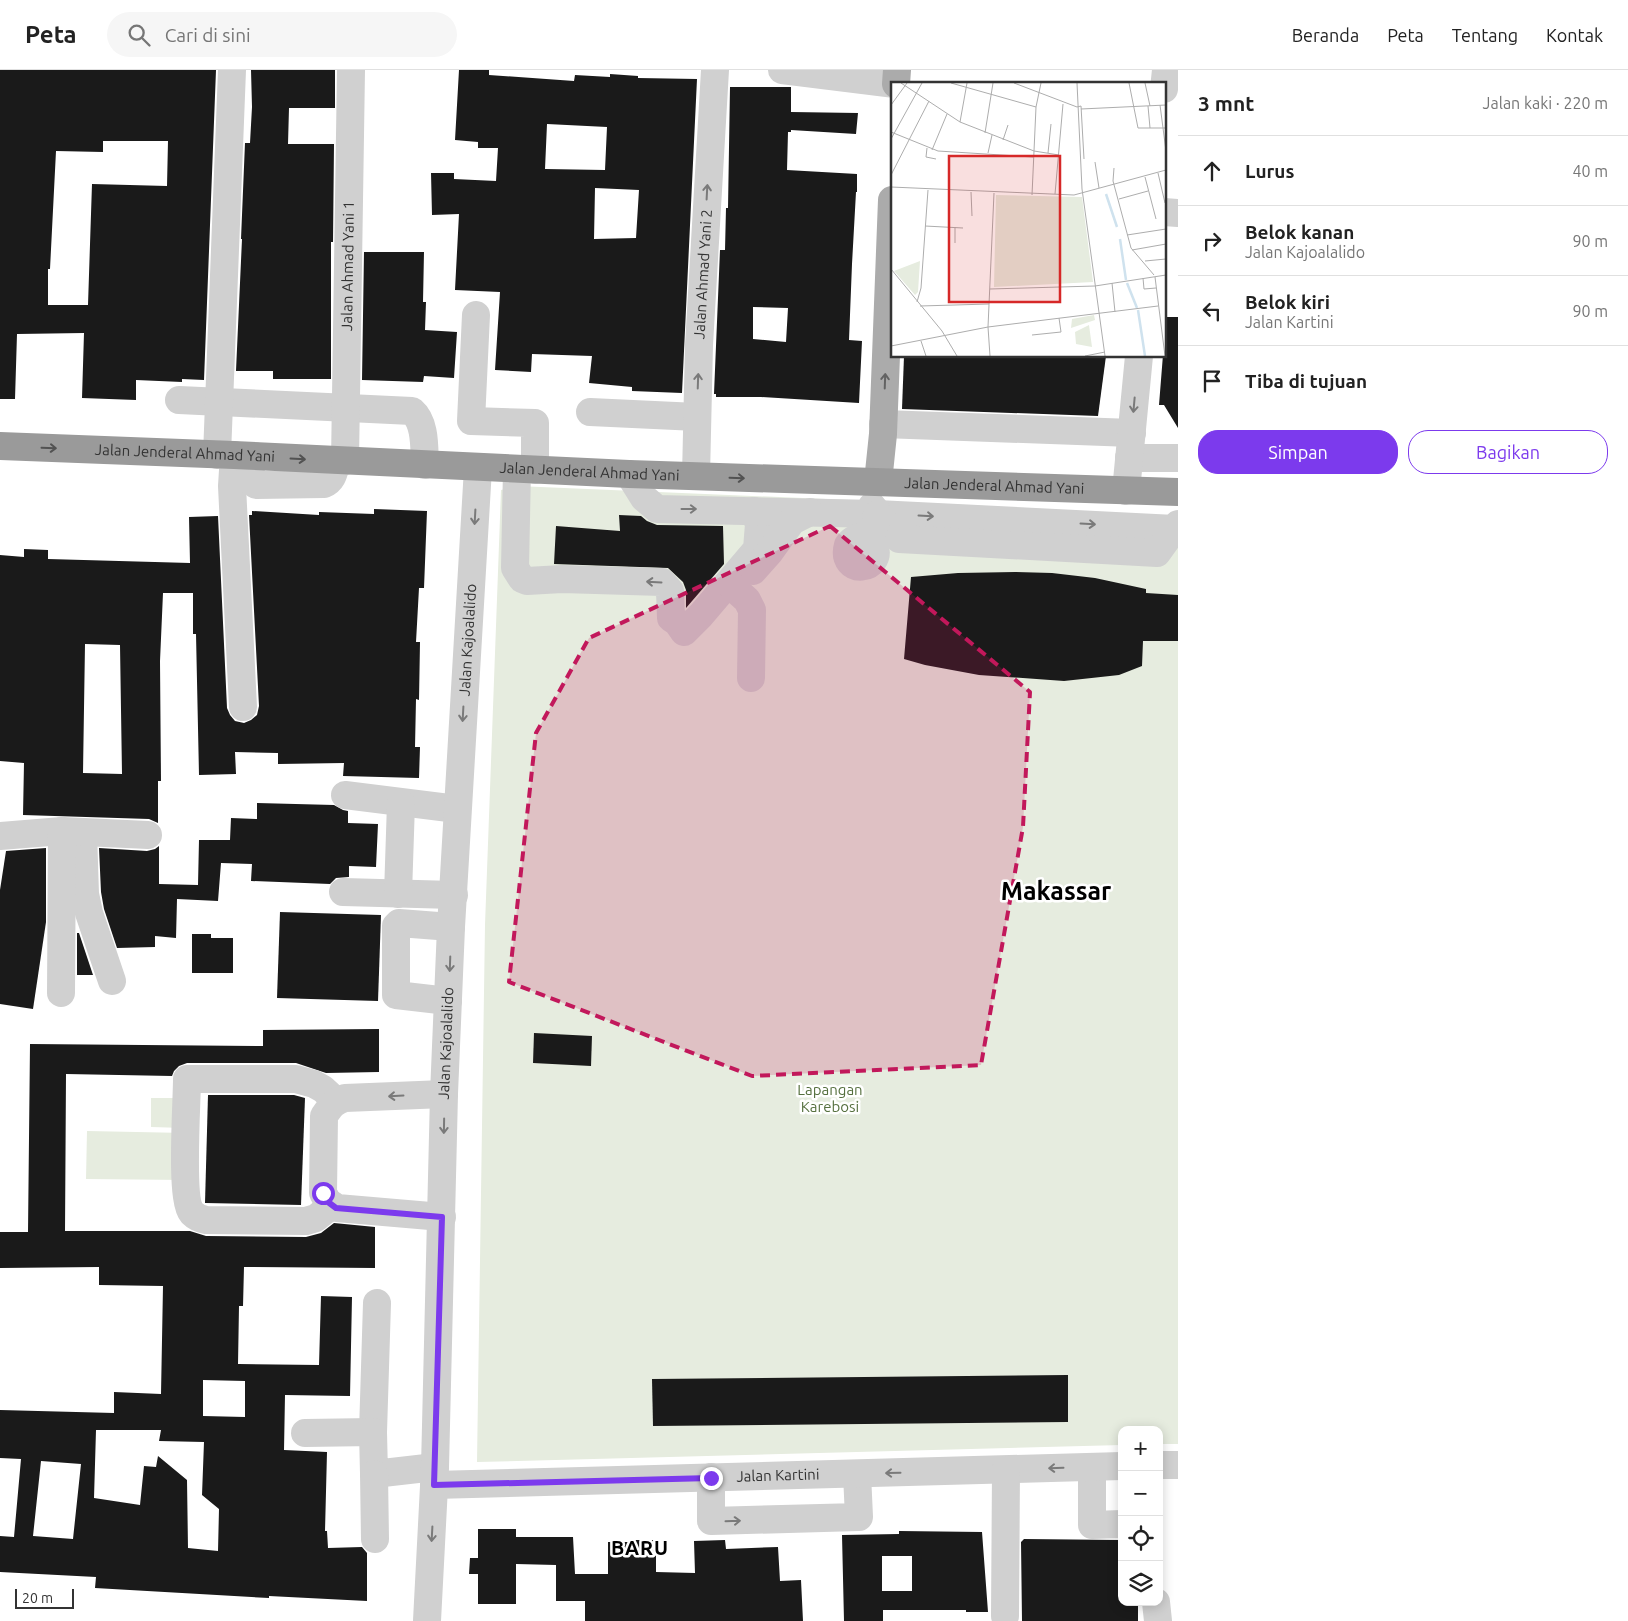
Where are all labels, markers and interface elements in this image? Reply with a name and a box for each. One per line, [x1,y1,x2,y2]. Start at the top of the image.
search box [107,12,457,57]
text: Peta [25,21,77,48]
icon: search [125,21,153,49]
text: Cari di sini [165,24,251,46]
text: Beranda [1292,25,1359,45]
text: Peta [1387,25,1424,45]
text: Tentang [1452,25,1518,45]
text: Kontak [1546,25,1603,45]
inset map [891,82,1166,358]
text: 3 mnt [1198,91,1254,115]
text: Jalan kaki · 220 m [1483,94,1608,112]
icon: ahead [1198,157,1226,185]
text: Lurus [1245,160,1294,182]
text: 40 m [1572,162,1608,180]
one-way arrow [703,184,712,200]
street label: Jalan Ahmad Yani 1 [338,201,357,331]
street label: Jalan Ahmad Yani 2 [690,209,715,340]
text: Belok kanan [1245,221,1354,243]
icon: right [1198,227,1226,255]
text: 90 m [1572,232,1608,250]
text: Jalan Kajoalalido [1245,243,1365,261]
text: Belok kiri [1245,291,1330,313]
icon: left [1198,297,1226,325]
text: 90 m [1572,302,1608,320]
text: Jalan Kartini [1245,313,1334,331]
icon: arrive [1198,367,1226,395]
text: Tiba di tujuan [1245,370,1367,392]
one-way arrow [693,373,703,390]
one-way arrow [880,374,889,390]
one-way arrow [1130,396,1139,412]
button: Simpan [1198,430,1398,474]
button: Bagikan [1408,430,1608,474]
street label: Jalan Jenderal Ahmad Yani [94,441,275,465]
one-way arrow [40,443,56,453]
one-way arrow [290,454,306,463]
street label: Jalan Jenderal Ahmad Yani [499,459,680,484]
one-way arrow [728,473,744,482]
street label: Jalan Jenderal Ahmad Yani [904,474,1085,497]
one-way arrow [680,504,696,514]
one-way arrow [471,509,480,525]
one-way arrow [918,512,934,521]
one-way arrow [1080,520,1096,529]
one-way arrow [646,578,662,587]
street label: Jalan Kajoalalido [456,583,479,697]
one-way arrow [459,706,468,722]
district label: Makassar [1001,877,1112,905]
one-way arrow [445,955,454,971]
street label: Jalan Kajoalalido [435,987,456,1100]
park label: Lapangan Karebosi [797,1081,863,1115]
one-way arrow [388,1091,404,1100]
one-way arrow [439,1118,449,1134]
route start [312,1182,335,1205]
map controls [1118,1426,1163,1606]
button: + [1118,1426,1163,1471]
one-way arrow [1048,1464,1064,1473]
street label: Jalan Kartini [736,1465,820,1485]
route end [700,1467,723,1490]
one-way arrow [885,1468,901,1477]
button: − [1118,1471,1163,1516]
one-way arrow [724,1516,741,1526]
button: locate [1118,1516,1163,1561]
one-way arrow [427,1525,436,1541]
district label: BARU [611,1536,669,1559]
button: layers [1118,1561,1163,1606]
scale bar [15,1586,74,1609]
text: 20 m [22,1590,53,1606]

